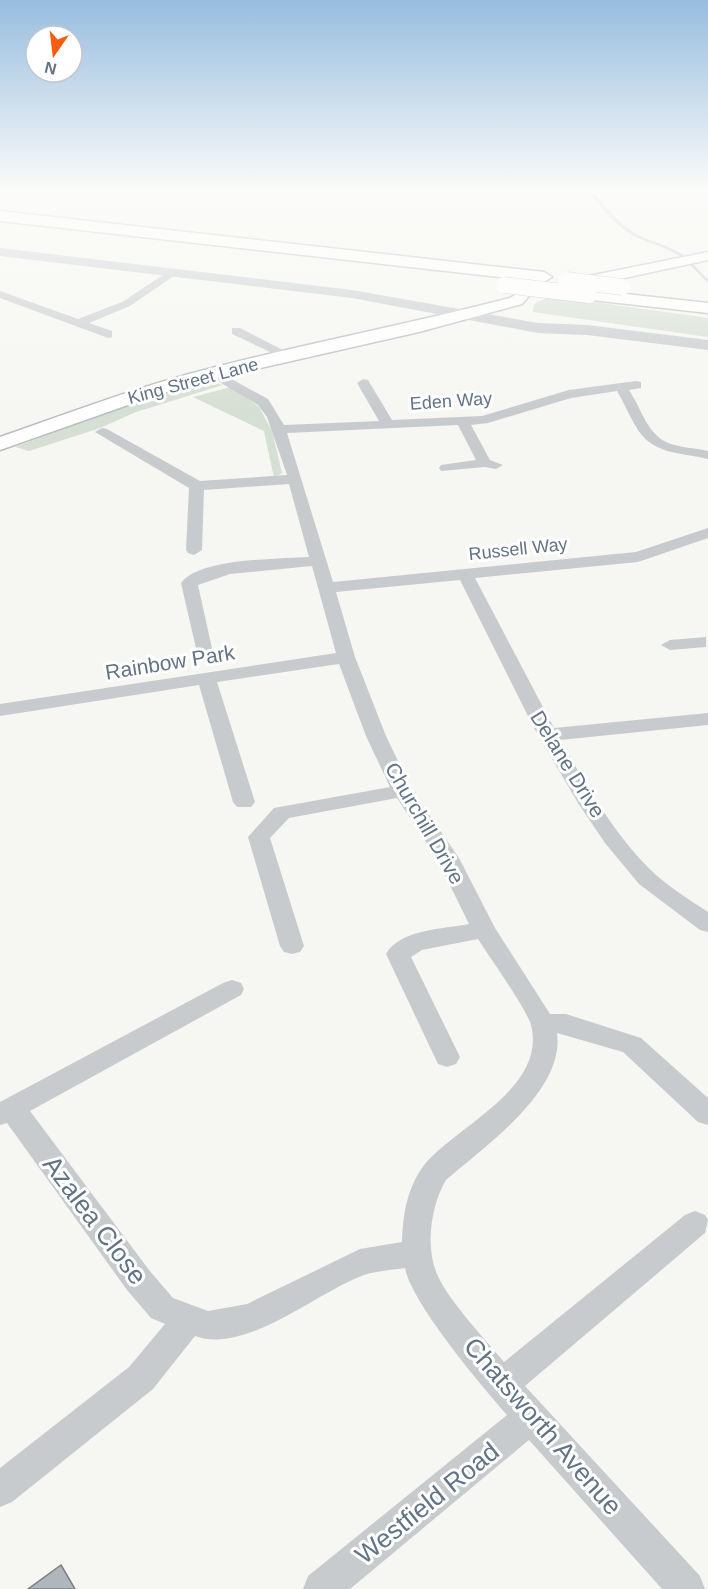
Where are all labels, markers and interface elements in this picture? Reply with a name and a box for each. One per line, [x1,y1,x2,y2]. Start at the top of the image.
north arrow [24,24,84,84]
text: N [43,58,58,78]
street label: King Street Lane [126,354,260,408]
street label: Eden Way [409,388,493,414]
street label: Russell Way [468,534,568,564]
street label: Rainbow Park [104,640,237,684]
street label: Delane Drive [526,706,610,822]
street label: Churchill Drive [381,758,469,888]
street label: Azalea Close [37,1150,153,1290]
street label: Chatsworth Avenue [458,1331,628,1521]
street label: Westfield Road [349,1436,505,1570]

